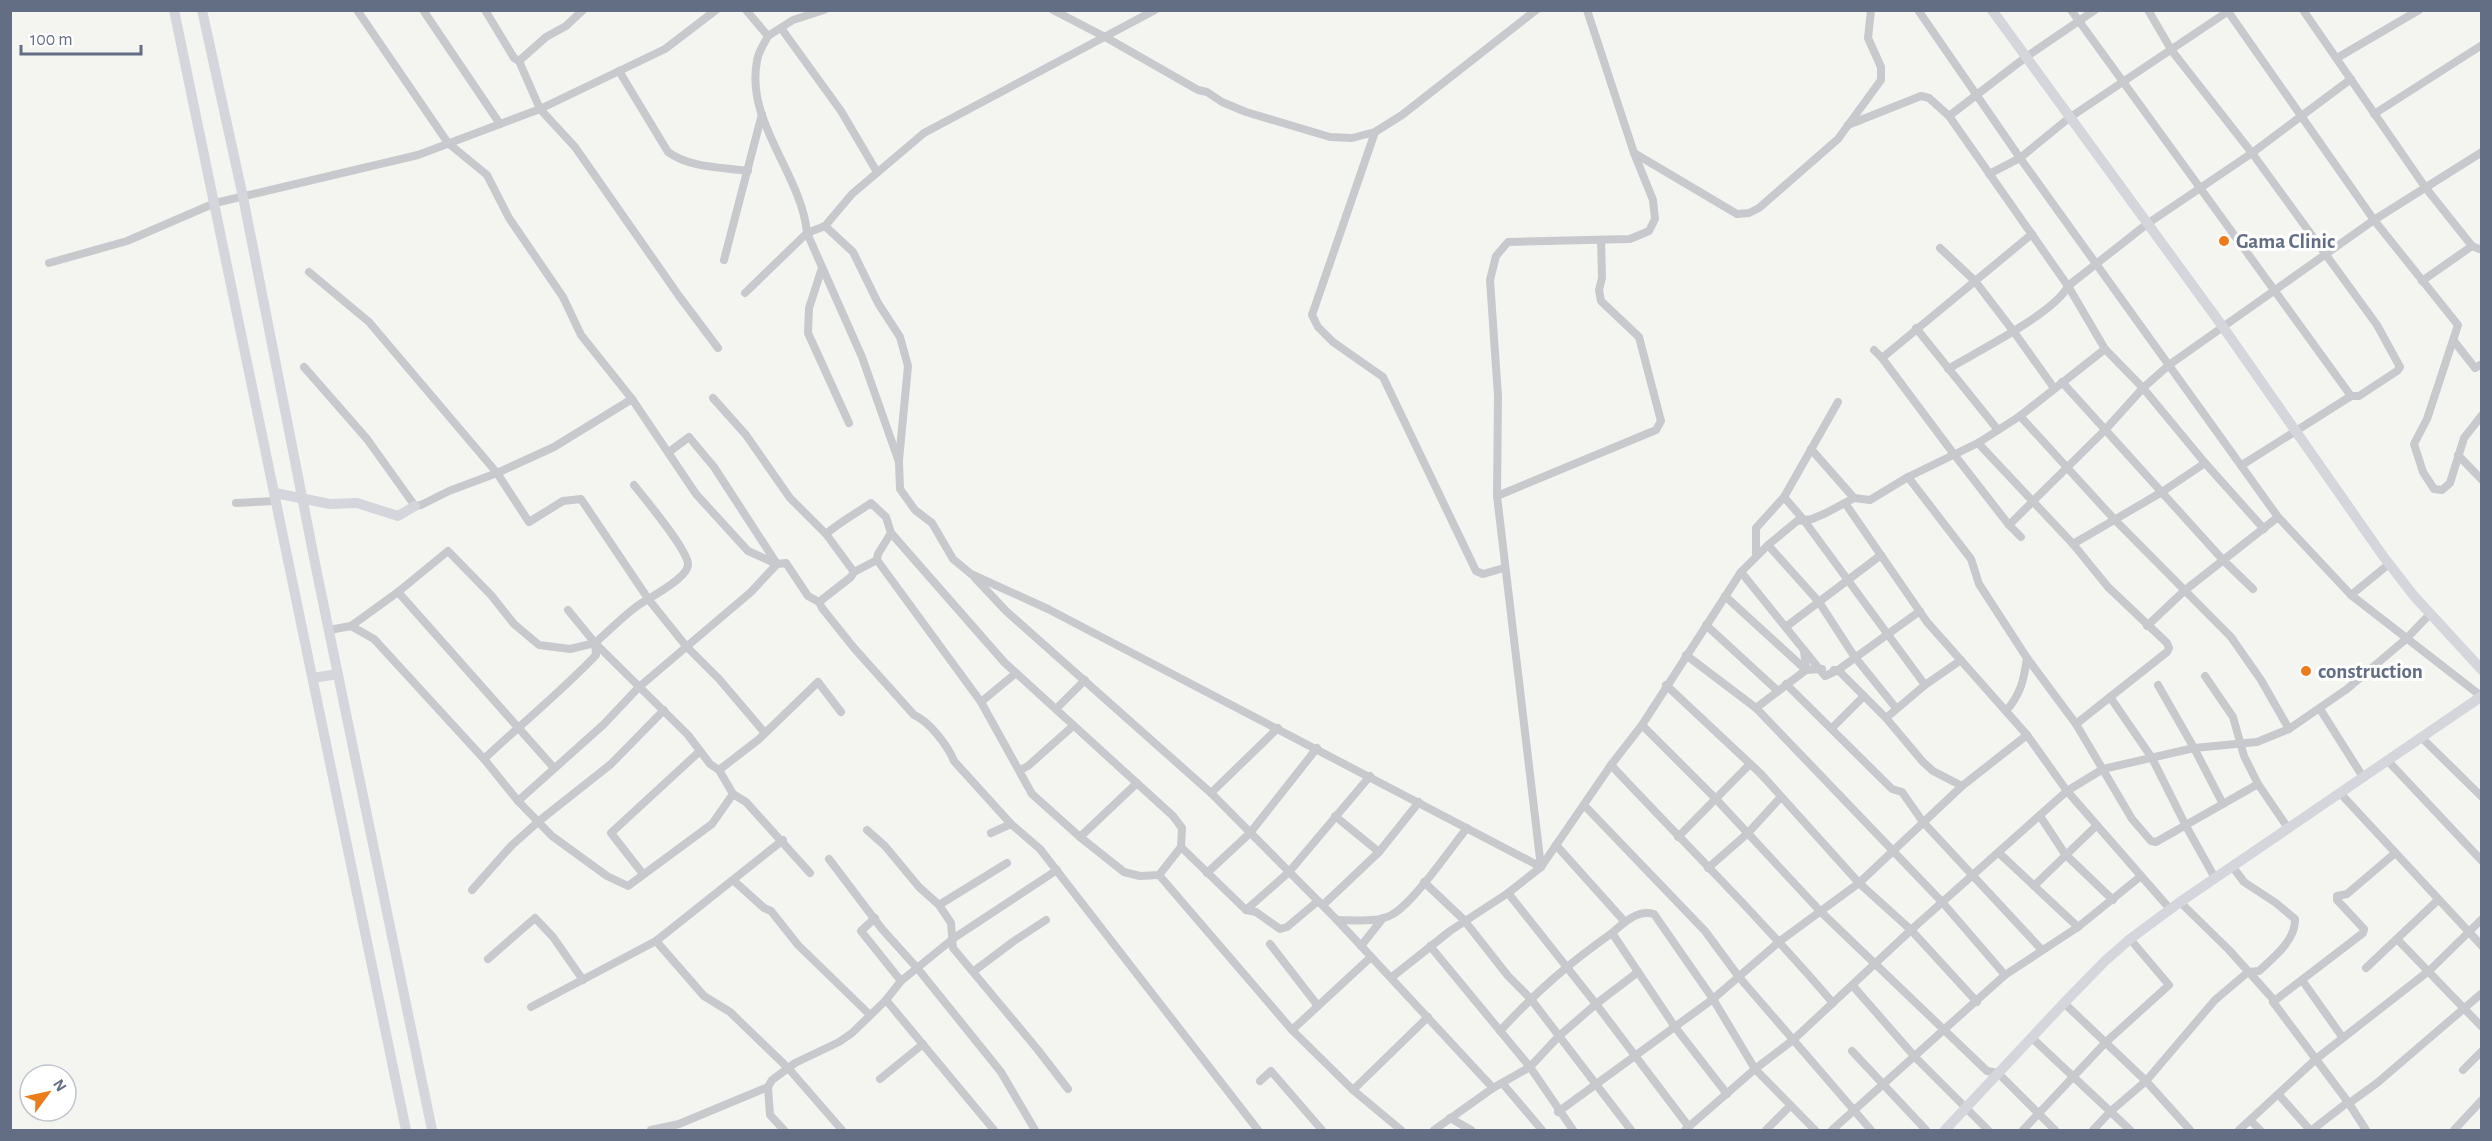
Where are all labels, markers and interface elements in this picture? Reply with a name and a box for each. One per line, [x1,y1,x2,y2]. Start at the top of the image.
scale bar [21,18,141,56]
text: 100 m [30,31,73,49]
place label: Gama Clinic [2236,231,2335,252]
marker: Gama Clinic [2217,234,2231,248]
place label: construction [2318,661,2423,682]
marker: construction [2299,664,2313,678]
north arrow [18,1063,78,1123]
text: N [50,1076,69,1094]

